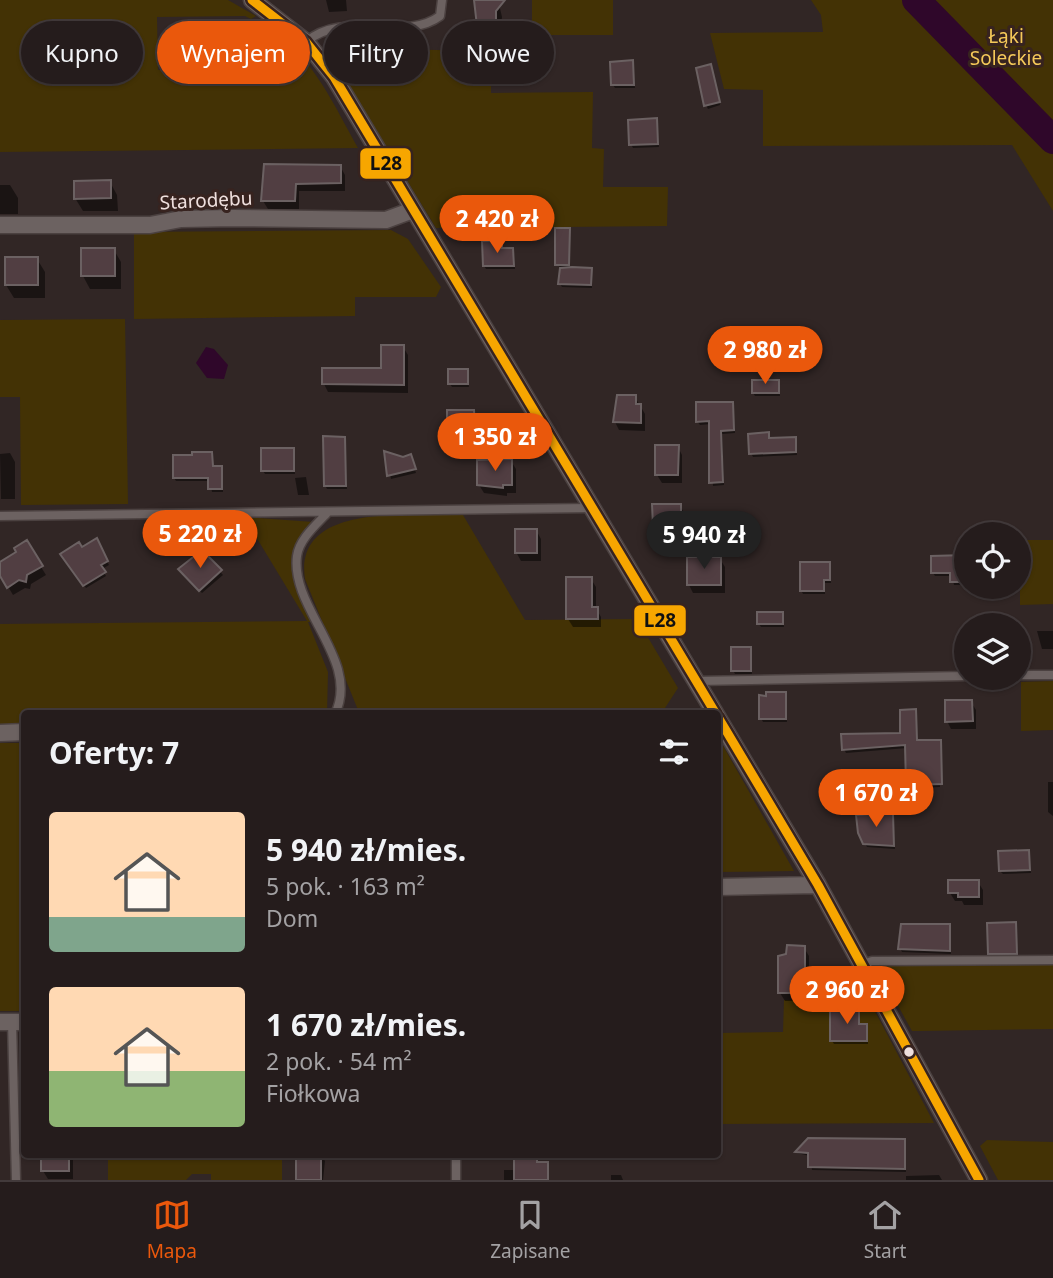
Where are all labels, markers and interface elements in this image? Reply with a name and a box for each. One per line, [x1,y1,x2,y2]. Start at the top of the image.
chip: Kupno [21,21,143,84]
chip: Wynajem [157,21,310,84]
chip: Filtry [324,21,428,84]
chip: Nowe [442,21,554,84]
park label: Łąki Soleckie [970,23,1042,71]
line badge: L28 [359,147,412,180]
text: L28 [370,150,402,176]
street label: Starodębu [159,185,253,215]
pin: 2 420 zł [425,196,569,255]
text: 2 420 zł [456,202,538,234]
pin: 2 980 zł [693,326,837,386]
text: 2 980 zł [724,333,806,365]
pin: 1 350 zł [423,414,567,473]
text: 1 350 zł [454,420,536,452]
pin: 5 220 zł [128,510,272,570]
pin: 5 940 zł [632,512,776,571]
text: 5 220 zł [159,517,241,549]
text: 5 940 zł [663,518,745,550]
map controls [954,522,1031,690]
button: locate [954,522,1031,599]
line badge: L28 [633,604,687,637]
text: L28 [644,607,676,633]
button: layers [954,613,1031,690]
text: Oferty: 7 [49,732,179,773]
icon: filters [655,733,693,771]
pin: 1 670 zł [804,770,948,829]
text: 1 670 zł [835,776,917,808]
text: 5 940 zł/mies. [266,829,466,870]
icon: home [105,840,189,924]
text: 5 pok. · 163 m² [266,870,425,902]
text: Dom [266,902,318,934]
pin: 2 960 zł [775,967,919,1026]
text: 2 960 zł [806,973,888,1005]
text: 1 670 zł/mies. [266,1004,466,1045]
icon: home [105,1015,189,1099]
text: 2 pok. · 54 m² [266,1045,412,1077]
unlabelled marker [902,1045,916,1059]
text: Fiołkowa [266,1077,360,1109]
tab: Mapa [147,1196,197,1264]
tab: Zapisane [490,1196,570,1264]
tab: Start [864,1196,906,1264]

